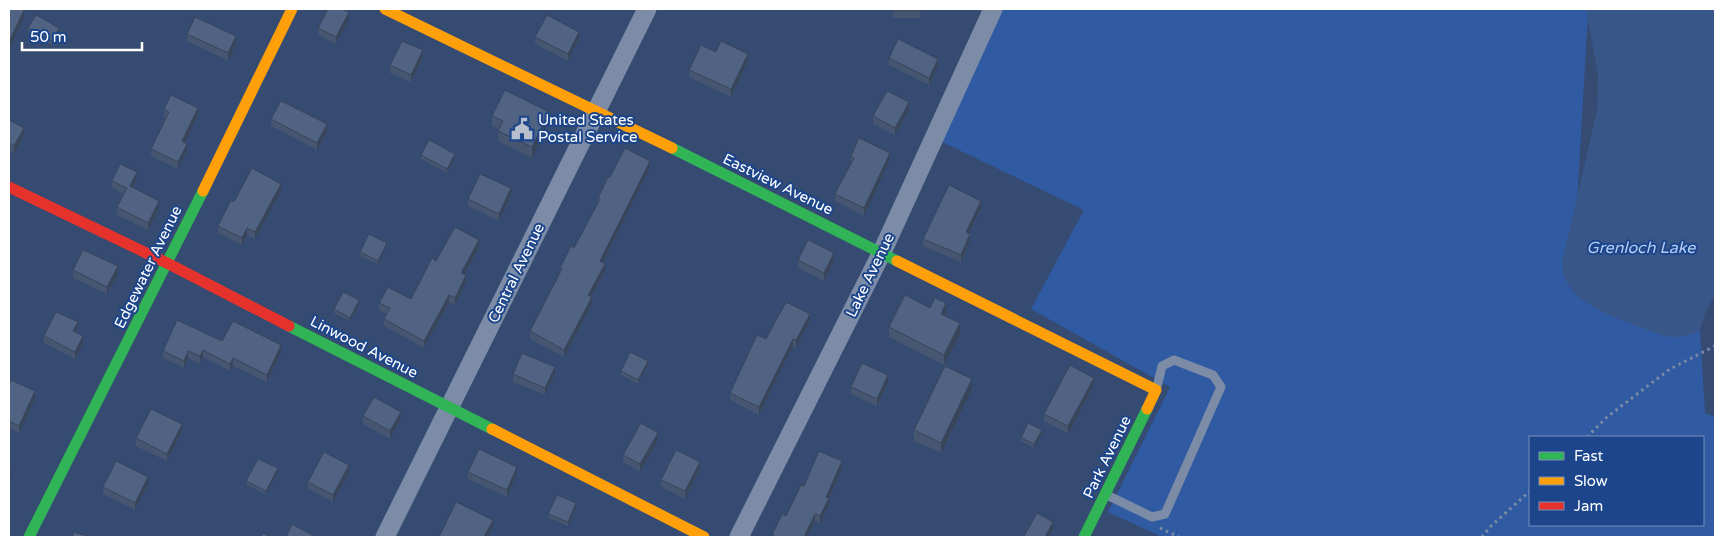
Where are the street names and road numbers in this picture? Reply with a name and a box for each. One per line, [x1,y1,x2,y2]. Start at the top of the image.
street label: Eastview Avenue [720,150,836,218]
street label: Edgewater Avenue [110,203,186,331]
street label: Central Avenue [484,220,548,326]
street label: Lake Avenue [842,230,898,320]
street label: Linwood Avenue [307,312,421,382]
street label: Park Avenue [1079,413,1135,501]

